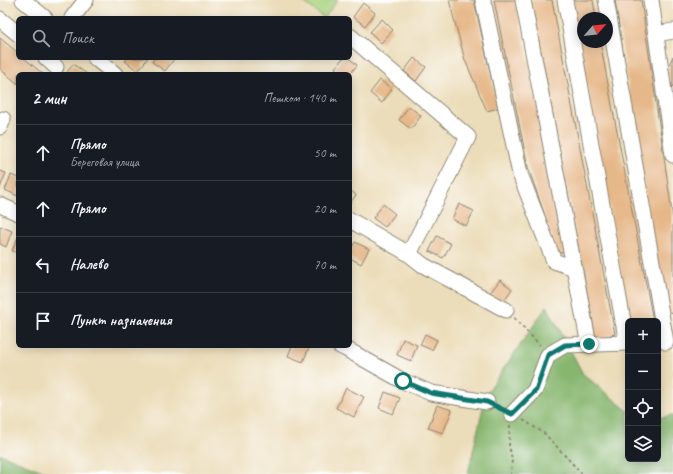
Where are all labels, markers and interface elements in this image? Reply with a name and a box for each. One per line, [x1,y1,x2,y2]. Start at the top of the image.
north arrow [577,12,613,48]
search box [16,16,352,60]
icon: search [30,27,52,49]
text: Поиск [62,29,94,48]
text: 2 мин [32,88,67,109]
text: Пешком · 140 m [263,90,336,106]
text: Прямо [70,135,106,154]
icon: ahead [32,142,54,164]
text: 50 m [314,145,336,161]
text: Береговая улица [70,154,139,170]
icon: ahead [32,198,54,220]
text: Прямо [70,199,106,218]
text: 20 m [314,201,336,217]
icon: left [32,254,54,276]
text: Налево [70,255,108,274]
text: 70 m [314,257,336,273]
icon: arrive [32,310,54,332]
text: Пункт назначения [70,311,172,330]
map controls [625,318,661,462]
button: + [625,318,661,354]
route end [580,335,598,353]
button: − [625,354,661,390]
route start [394,372,412,390]
button: locate [625,390,661,426]
button: layers [625,426,661,462]

